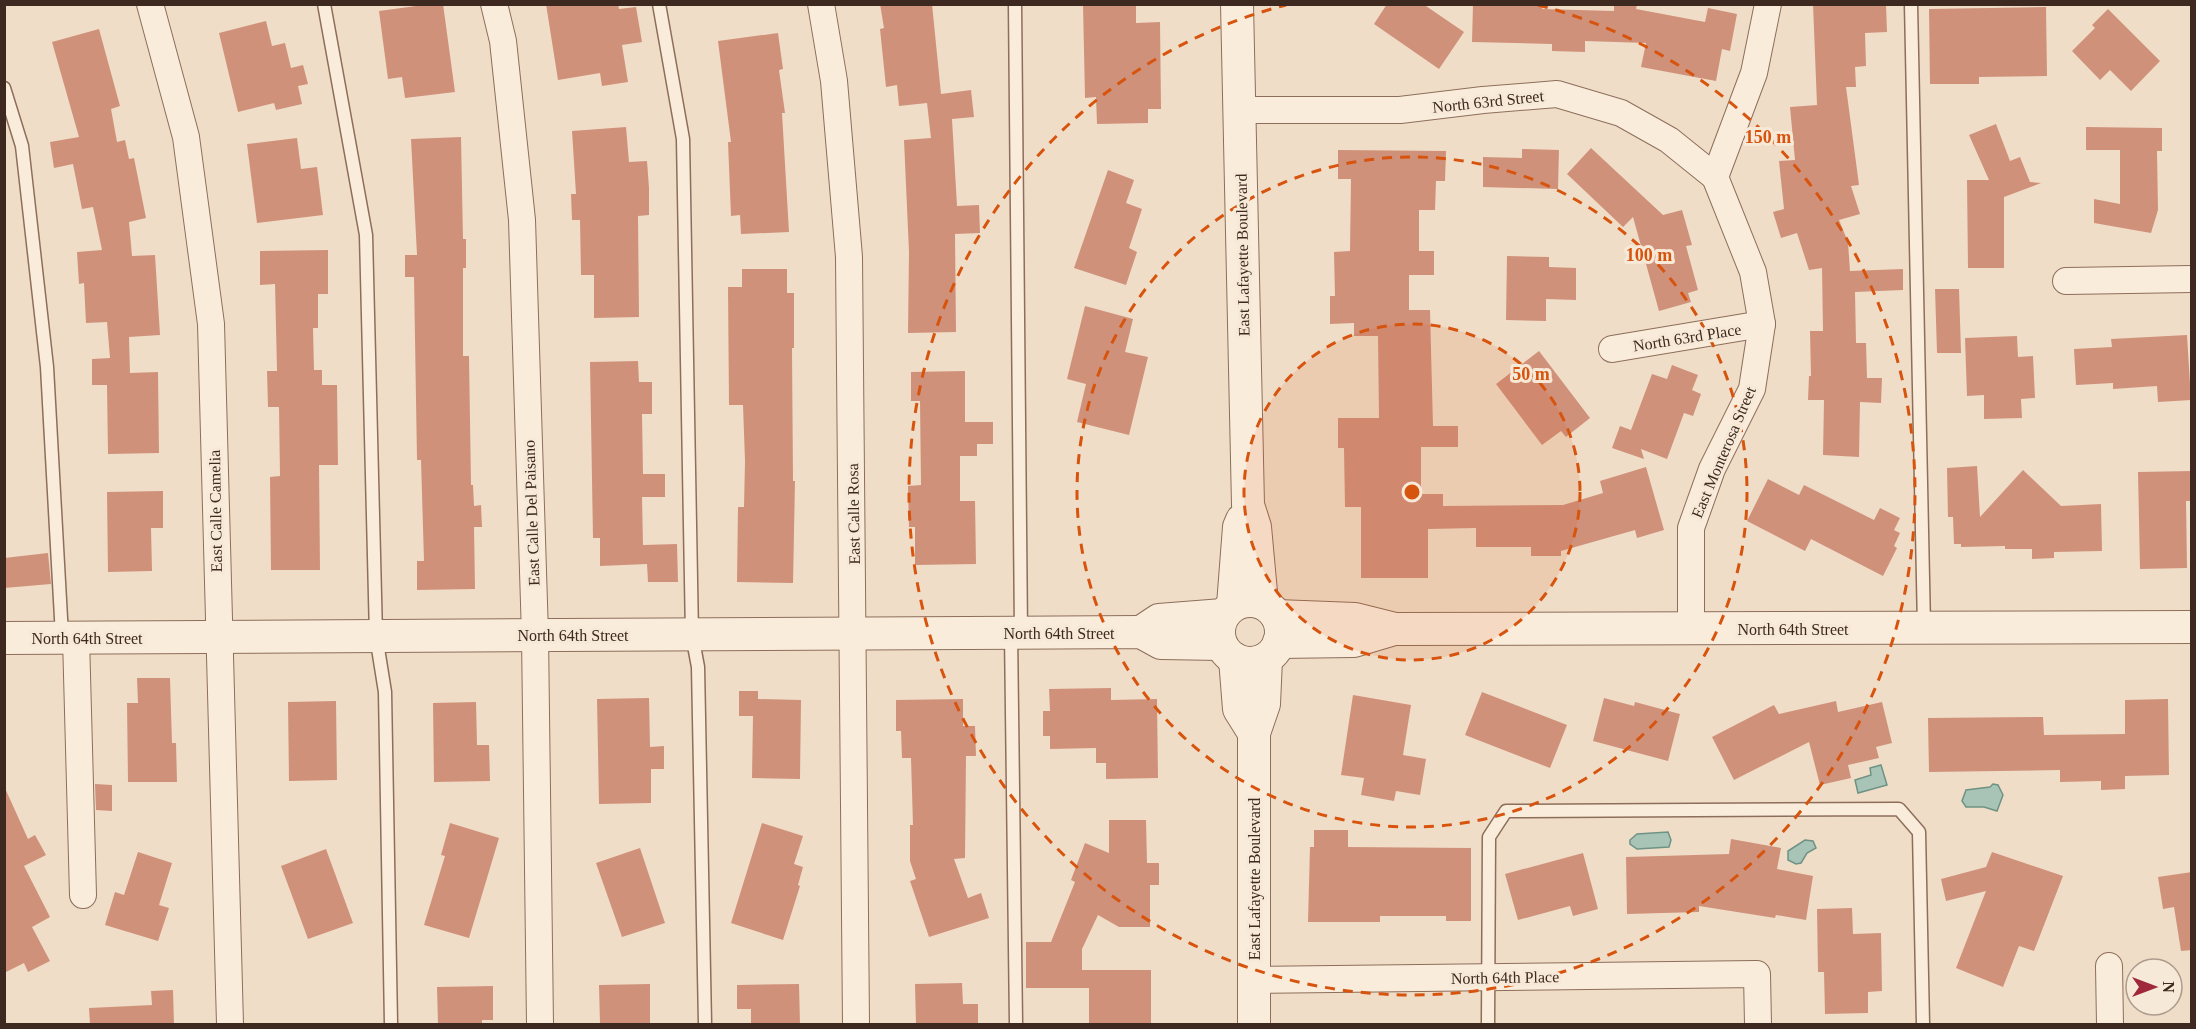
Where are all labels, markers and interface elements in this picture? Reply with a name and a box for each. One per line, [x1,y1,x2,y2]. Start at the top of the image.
street label: North 63rd Street [1431,87,1545,116]
text: 150 m [1745,127,1791,147]
street label: East Lafayette Boulevard [1233,174,1253,336]
text: 100 m [1626,245,1672,265]
street label: North 63rd Place [1632,321,1742,354]
text: 50 m [1512,364,1550,384]
street label: East Monterosa Street [1688,383,1759,521]
street label: East Calle Del Paisano [520,440,543,586]
street label: East Calle Camelia [206,450,225,572]
street label: East Calle Rosa [844,463,863,565]
centre of rings [1402,482,1422,502]
street label: North 64th Street [1737,621,1849,638]
street label: North 64th Street [1003,625,1115,642]
street label: North 64th Street [517,627,629,644]
street label: North 64th Street [31,630,143,647]
street label: East Lafayette Boulevard [1246,798,1264,960]
north arrow [2124,957,2184,1017]
street label: North 64th Place [1451,968,1559,987]
text: N [2160,981,2177,993]

